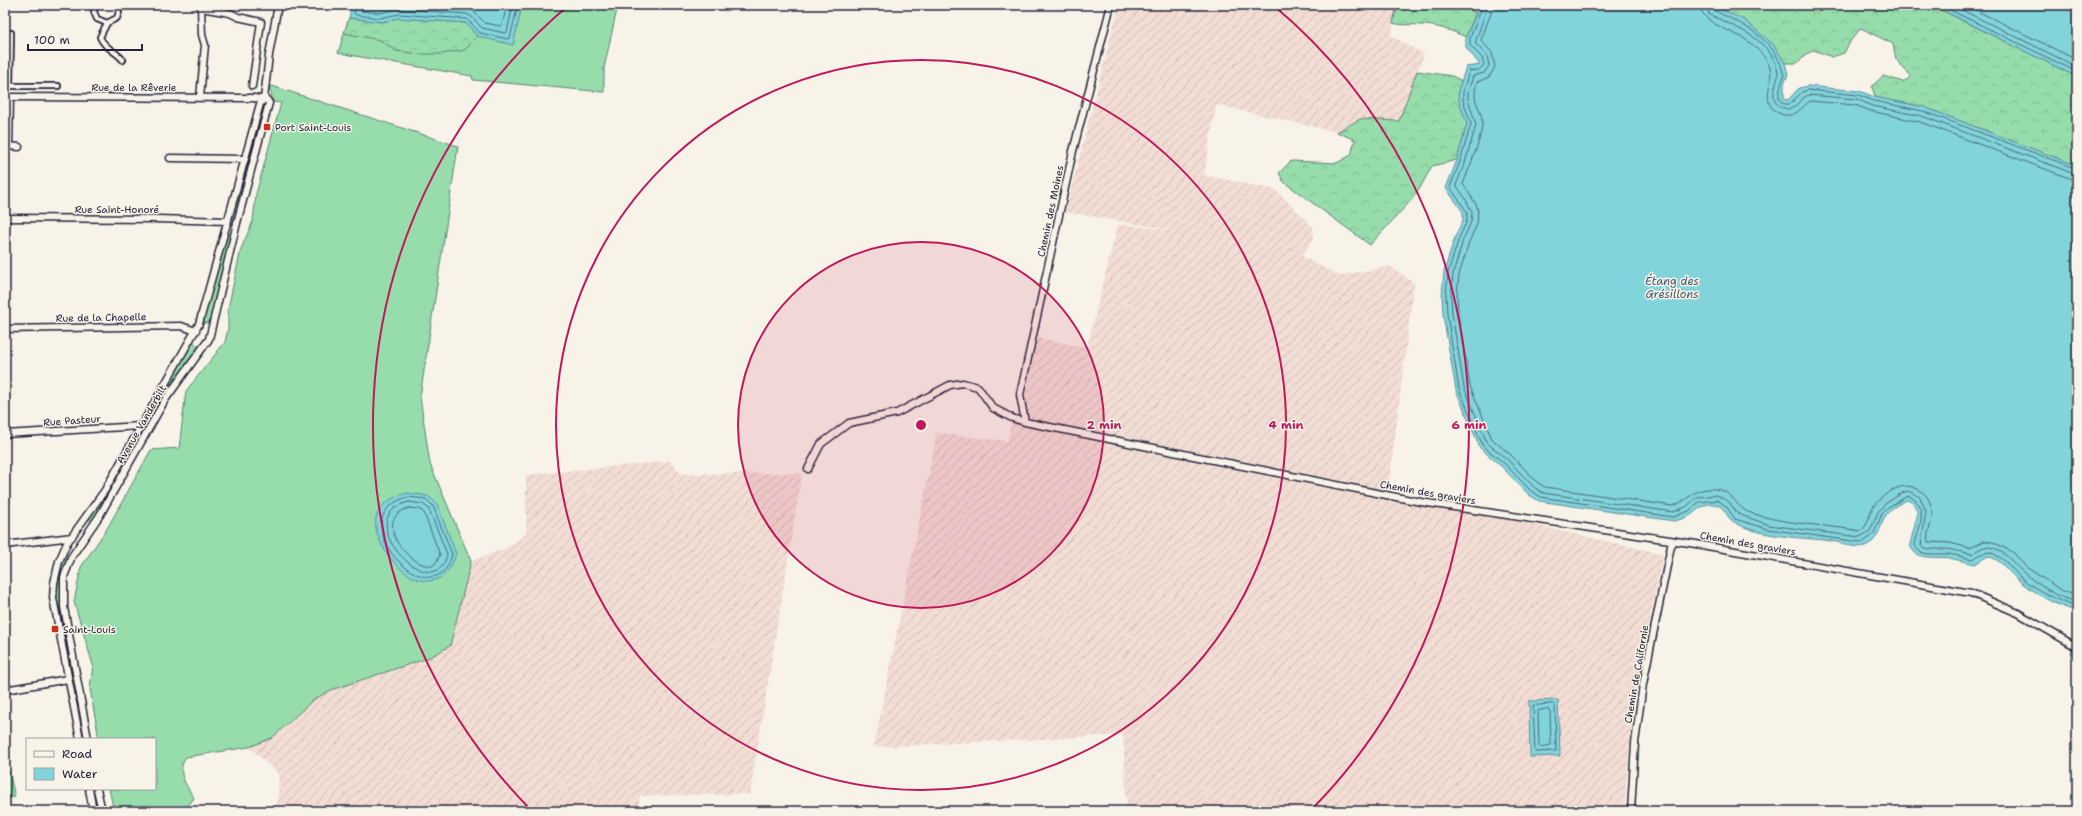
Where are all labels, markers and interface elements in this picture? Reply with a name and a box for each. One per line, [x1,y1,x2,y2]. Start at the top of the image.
scale bar [28,26,142,52]
text: 100 m [34,32,70,48]
street label: Rue de la Rêverie [91,81,177,94]
place label: Port Saint-Louis [275,121,351,134]
marker: Port Saint-Louis [262,122,272,132]
street label: Chemin des Moines [1034,164,1067,258]
street label: Rue Saint-Honoré [75,203,160,216]
water label: Étang des Grésillons [1645,273,1699,302]
street label: Rue de la Chapelle [56,310,147,325]
street label: Avenue Vanderbilt [114,383,169,466]
street label: Rue Pasteur [43,412,102,429]
text: 2 min [1087,417,1122,433]
text: 4 min [1269,417,1304,433]
text: 6 min [1452,417,1487,433]
centre of rings [914,418,928,432]
street label: Chemin des graviers [1379,478,1477,507]
street label: Chemin des graviers [1699,529,1797,558]
place label: Saint-Louis [63,623,116,636]
marker: Saint-Louis [50,624,60,634]
street label: Chemin de Californie [1621,624,1652,724]
legend [26,738,156,790]
text: Road [62,746,93,762]
text: Water [62,766,98,782]

